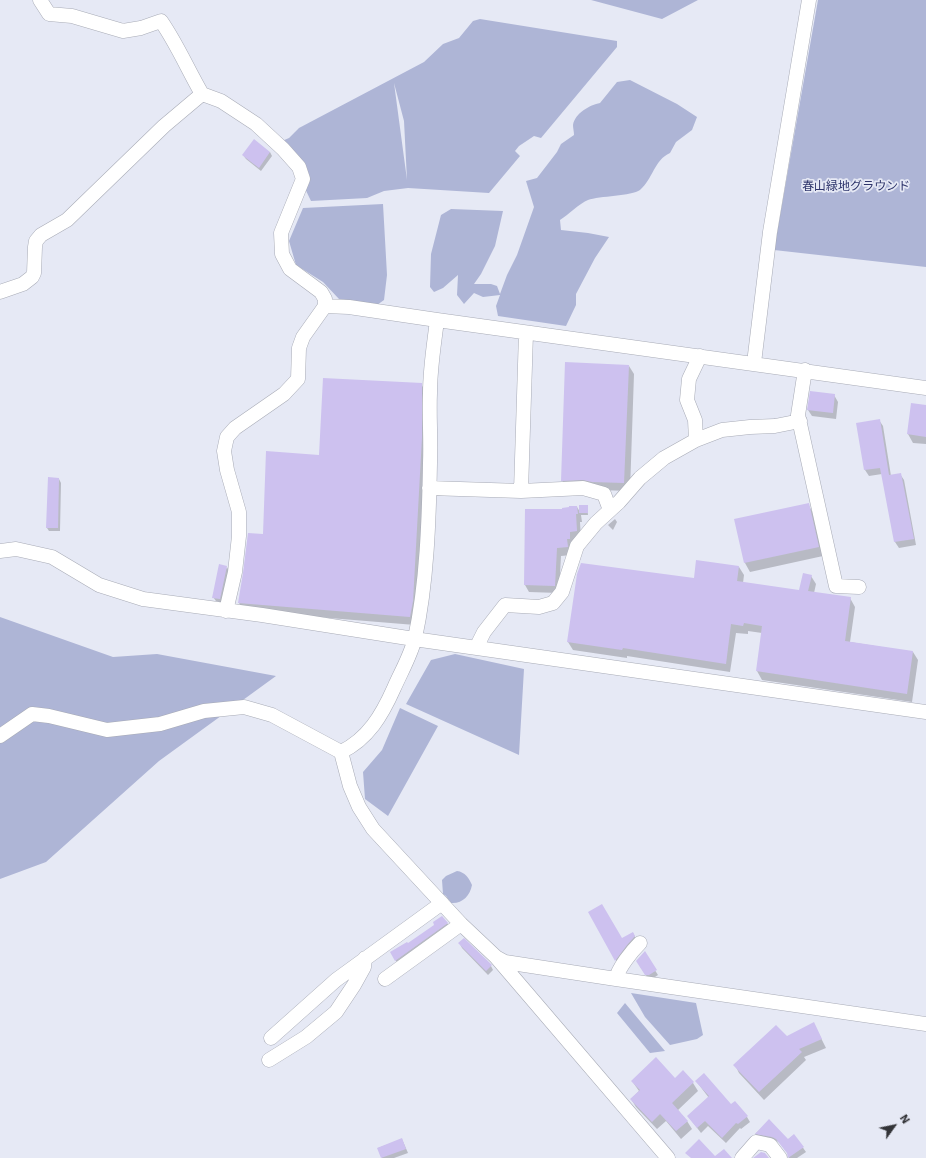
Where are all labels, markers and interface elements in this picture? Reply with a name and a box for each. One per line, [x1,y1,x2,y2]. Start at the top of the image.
park label: 春山緑地グラウンド [802,179,910,193]
north arrow [874,1106,914,1146]
text: N [897,1112,912,1126]

